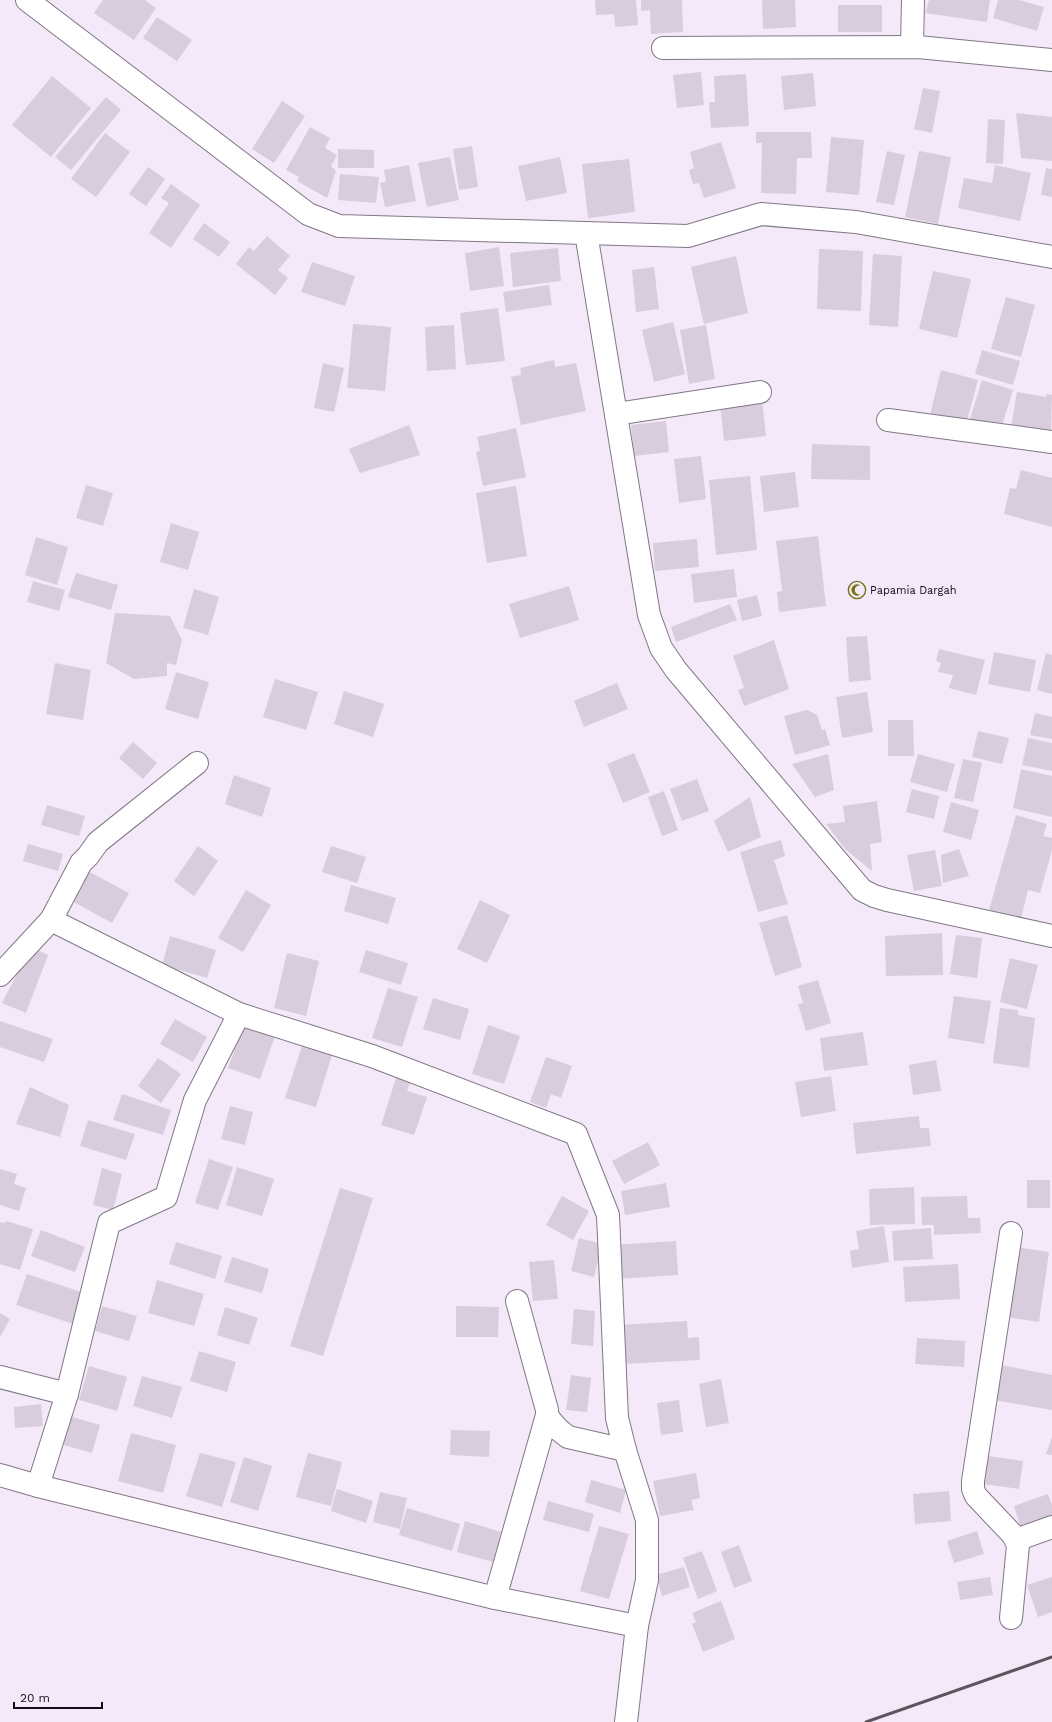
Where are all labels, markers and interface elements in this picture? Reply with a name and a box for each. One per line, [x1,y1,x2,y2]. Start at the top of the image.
mosque icon: Papamia Dargah [847,580,867,600]
place label: Papamia Dargah [870,584,956,597]
scale bar [14,1684,102,1710]
text: 20 m [20,1691,50,1705]

